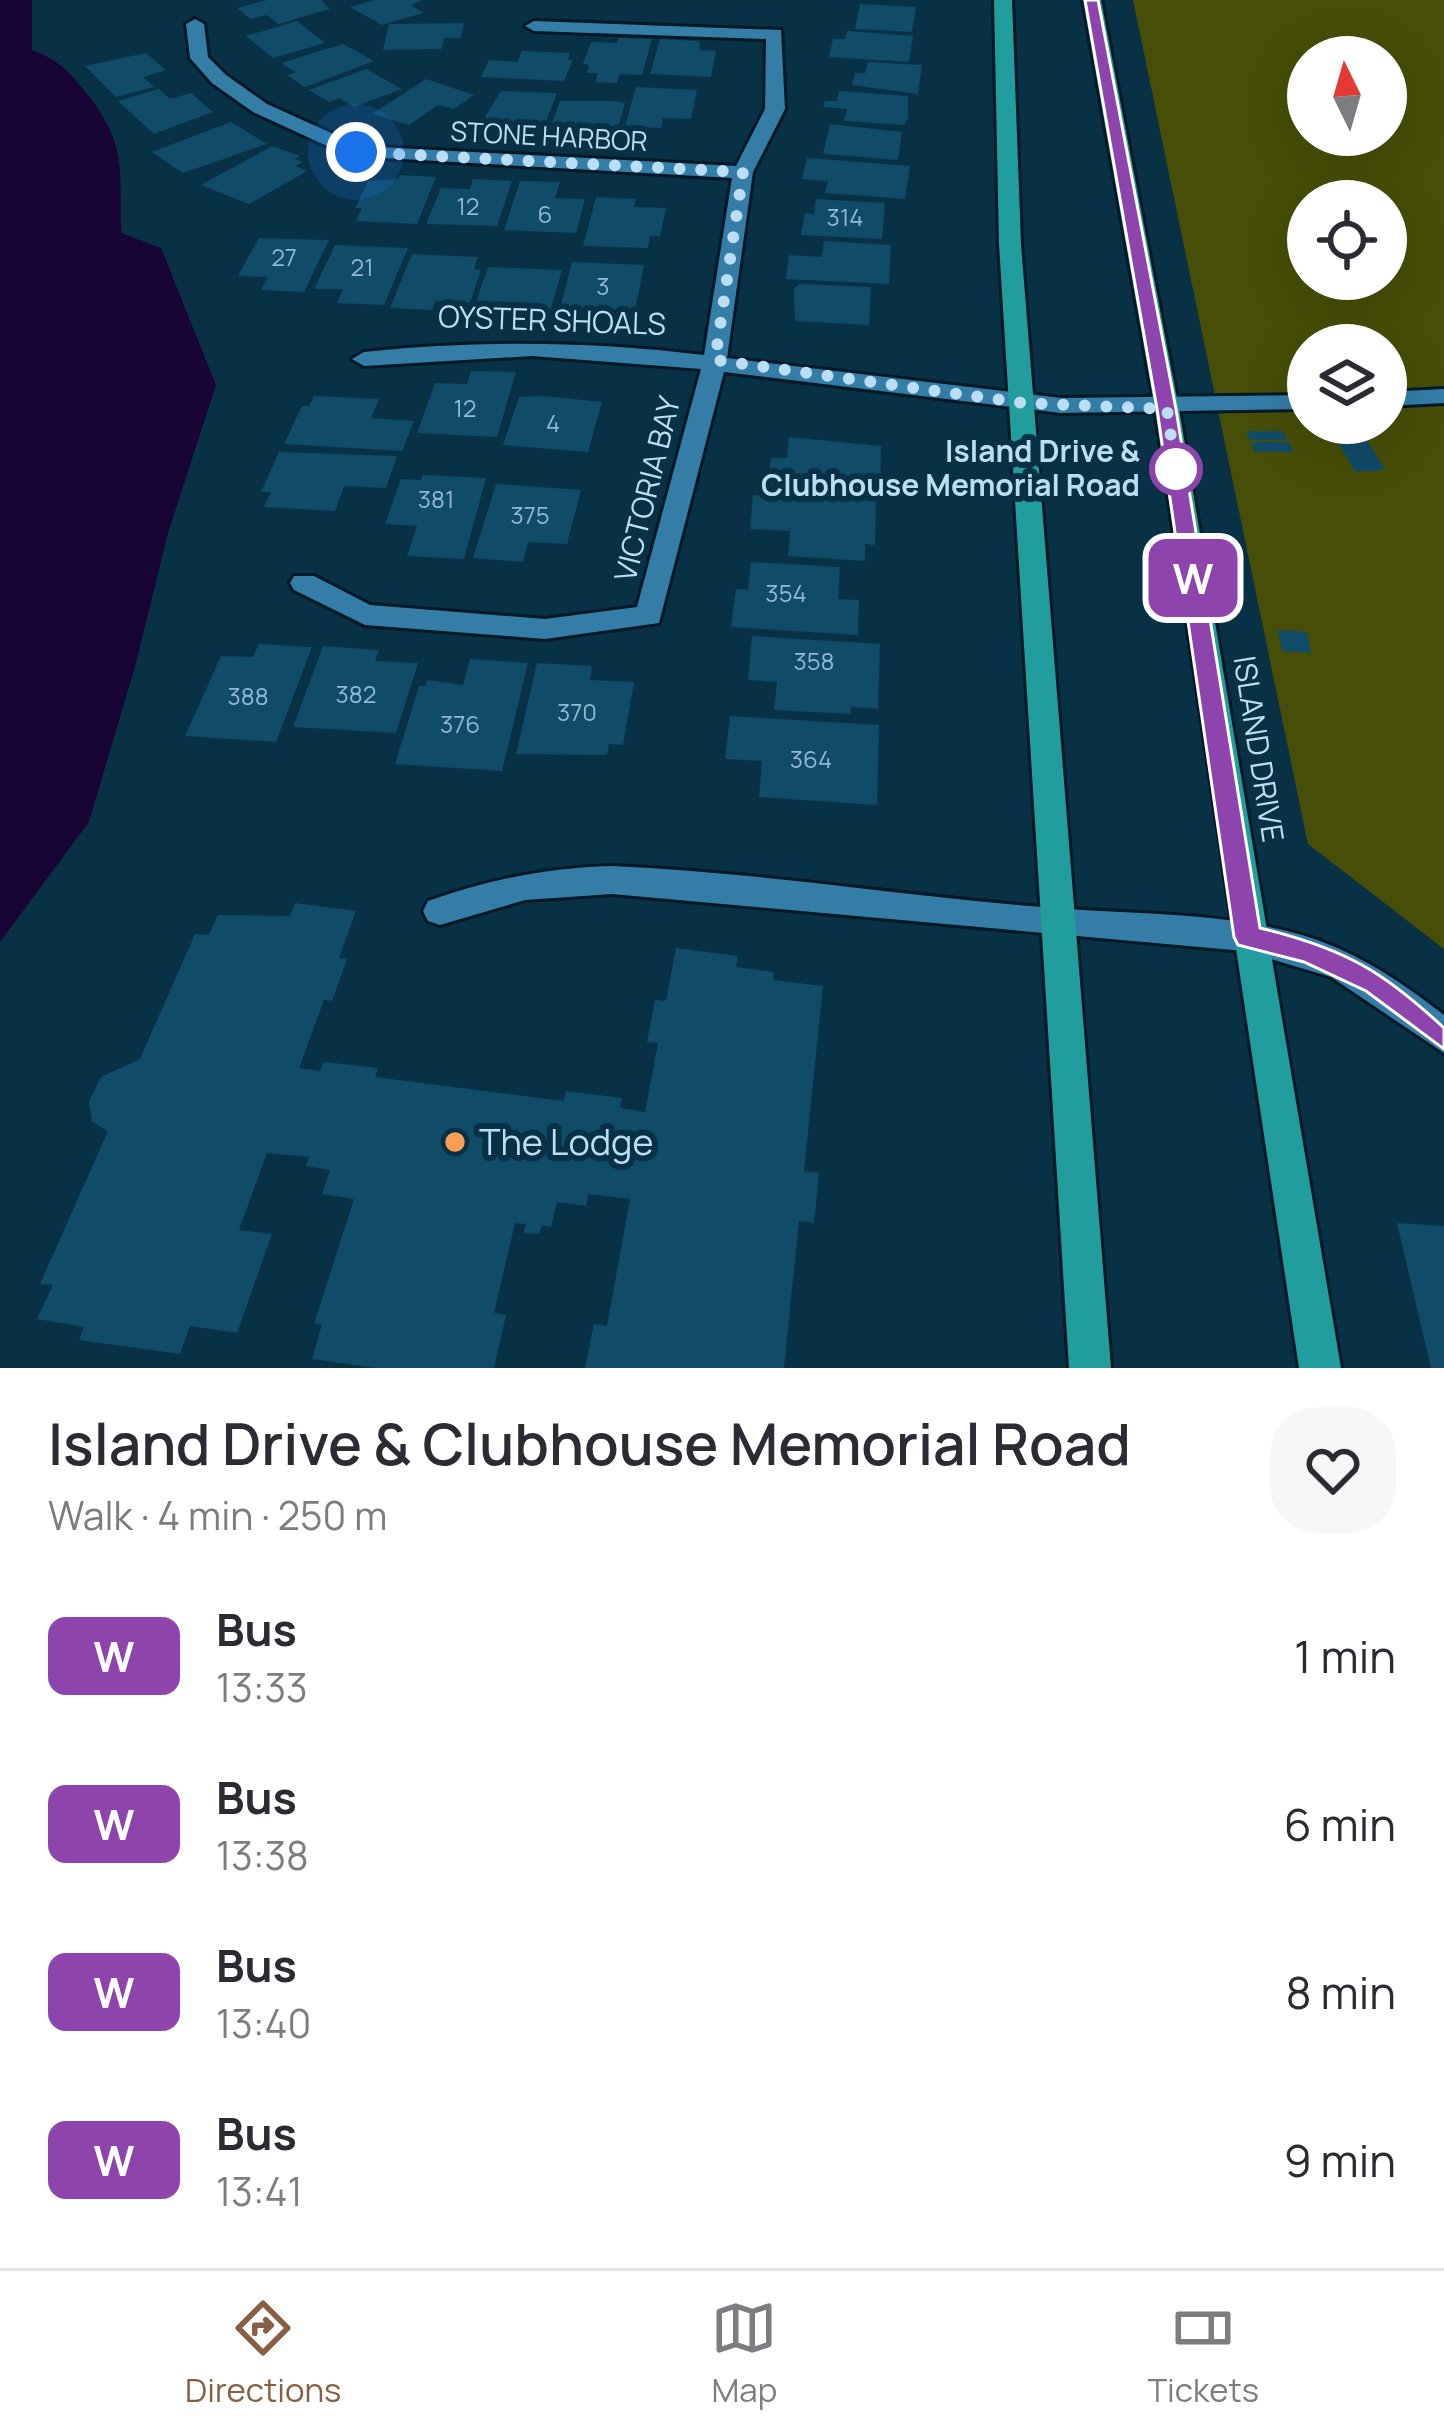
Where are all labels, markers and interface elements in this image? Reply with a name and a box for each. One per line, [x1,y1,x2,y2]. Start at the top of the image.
north arrow [1287,36,1407,156]
map controls [1287,36,1407,444]
street label: STONE HARBOR [450,112,649,159]
your location [326,122,386,182]
button: locate [1287,180,1407,300]
house number: 12 [456,189,480,222]
house number: 6 [538,197,552,230]
house number: 314 [827,200,863,233]
house number: 27 [271,240,297,273]
house number: 21 [350,250,374,283]
house number: 3 [596,269,610,302]
street label: OYSTER SHOALS [437,295,667,344]
button: layers [1287,324,1407,444]
house number: 12 [453,391,477,424]
street label: VICTORIA BAY [604,391,689,585]
house number: 4 [546,406,560,439]
place label: Island Drive & Clubhouse Memorial Road [761,430,1140,505]
marker: Island Drive & Clubhouse Memorial Road [1151,444,1201,494]
house number: 381 [418,482,454,515]
house number: 375 [510,498,550,531]
line badge: W [1154,539,1232,617]
text: W [1173,549,1213,607]
house number: 354 [765,576,807,609]
house number: 358 [793,644,835,677]
street label: ISLAND DRIVE [1225,653,1294,845]
house number: 382 [336,677,376,710]
house number: 388 [227,679,269,712]
house number: 370 [557,695,597,728]
house number: 376 [440,707,480,740]
house number: 364 [790,742,832,775]
place label: The Lodge [479,1117,653,1166]
marker: The Lodge [442,1129,468,1155]
text: Island Drive & Clubhouse Memorial Road [48,1404,1131,1482]
button: heart [1270,1407,1396,1533]
text: Walk · 4 min · 250 m [48,1488,387,1542]
text: Bus [216,1598,297,1660]
text: 1 min [1294,1625,1396,1687]
text: W [94,1627,134,1685]
text: 13:33 [216,1660,308,1714]
text: Bus [216,1766,297,1828]
text: 6 min [1284,1793,1396,1855]
text: W [94,1795,134,1853]
text: 13:38 [216,1828,309,1882]
text: Bus [216,1934,297,1996]
text: 8 min [1285,1961,1396,2023]
text: W [94,1963,134,2021]
text: 13:40 [216,1996,311,2050]
text: Bus [216,2102,297,2164]
text: 9 min [1284,2129,1396,2191]
text: W [94,2131,134,2189]
text: 13:41 [216,2164,303,2218]
tab: Directions [185,2295,341,2412]
tab: Map [711,2295,777,2412]
tab: Tickets [1147,2295,1259,2412]

